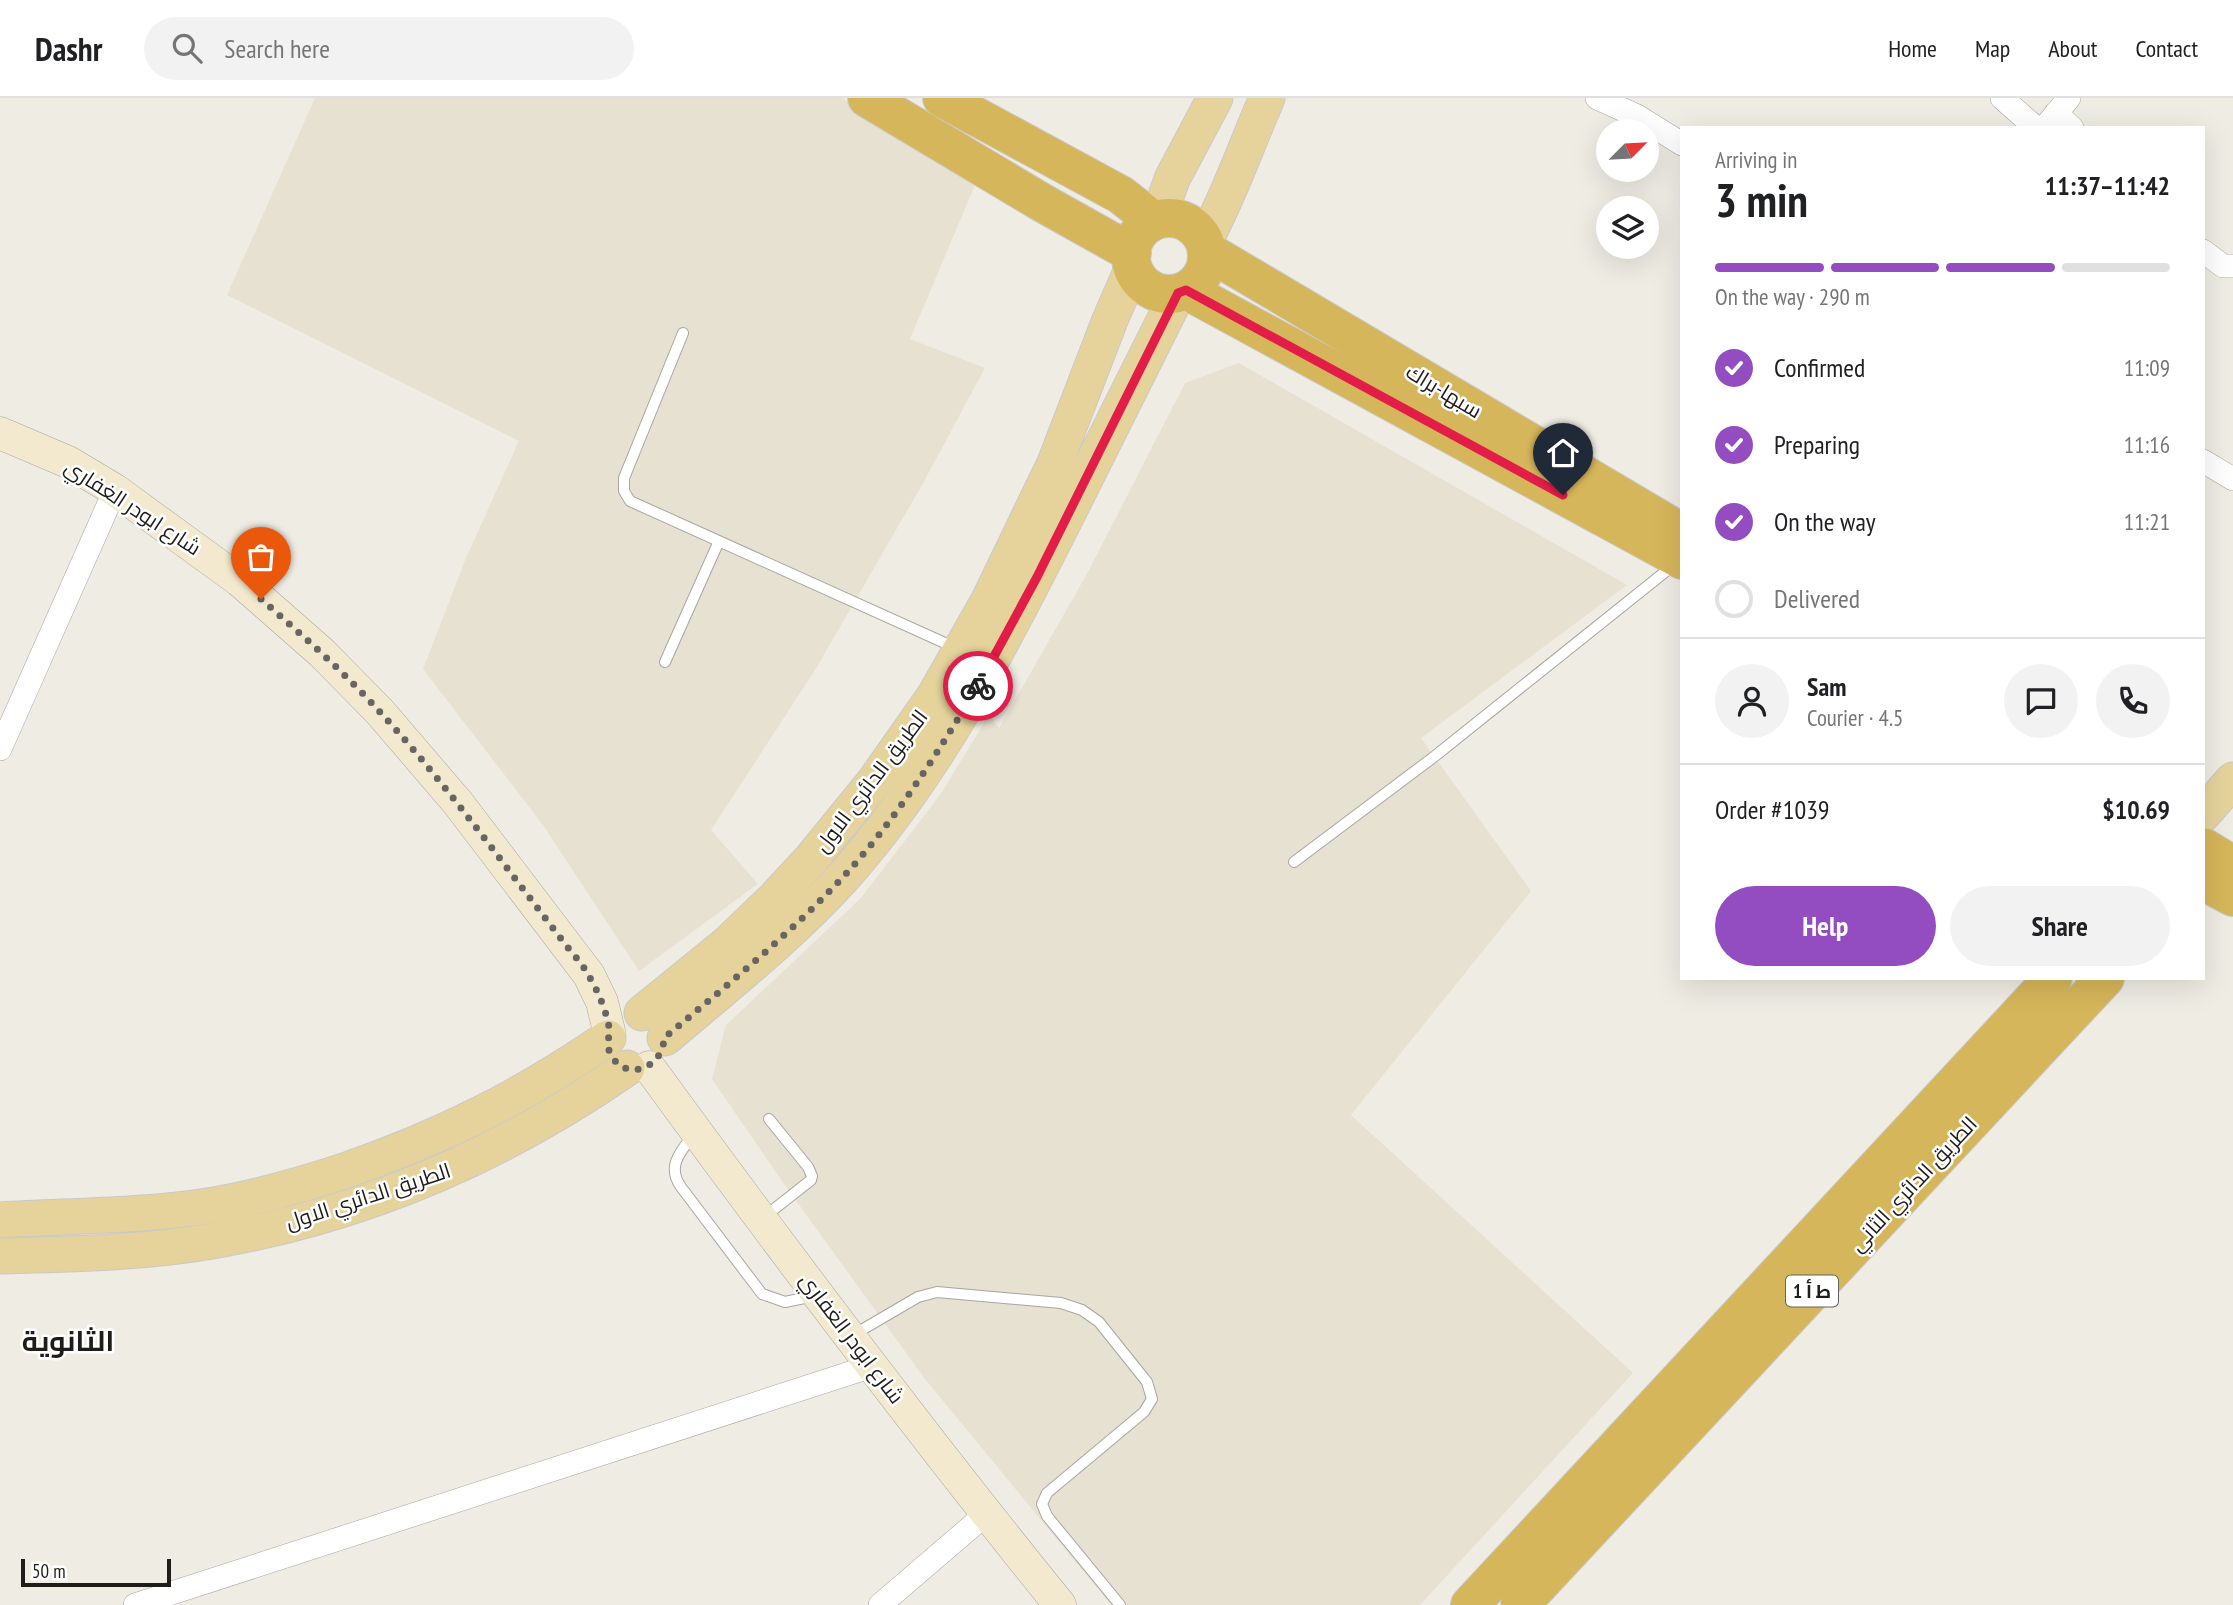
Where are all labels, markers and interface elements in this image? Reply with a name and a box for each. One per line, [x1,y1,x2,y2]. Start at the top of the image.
search box [144,17,634,80]
text: Dashr [35,27,102,70]
icon: search [168,29,206,67]
text: Search here [224,32,330,65]
text: Home [1888,33,1937,64]
text: Map [1975,33,2010,64]
text: About [2048,33,2097,64]
text: Contact [2135,33,2198,64]
north arrow [1596,119,1659,182]
map controls [1596,119,1659,259]
text: Arriving in [1715,145,1797,174]
text: 11:37–11:42 [2045,169,2170,202]
text: 3 min [1715,170,1808,230]
button: layers [1596,196,1659,259]
text: On the way · 290 m [1715,282,1870,311]
icon: check [1715,349,1753,387]
text: Confirmed [1774,351,1865,384]
text: 11:09 [2124,353,2170,382]
street label: سبها-براك [1401,358,1487,424]
pin [1533,423,1593,495]
icon: check [1715,426,1753,464]
text: Preparing [1774,428,1860,461]
text: 11:16 [2124,430,2170,459]
icon: home [1544,434,1582,472]
street label: شارع ابودر الغفاري [58,453,206,564]
icon: check [1715,503,1753,541]
text: On the way [1774,505,1876,538]
text: 11:21 [2124,507,2170,536]
pin [231,527,291,599]
icon: bag [242,538,280,576]
text: Delivered [1774,582,1860,615]
courier [943,651,1013,721]
button: person [1715,664,1789,738]
button: chat [2004,664,2078,738]
button: phone [2096,664,2170,738]
icon: bike [959,667,997,705]
text: Sam [1807,670,1846,703]
text: Courier · 4.5 [1807,703,1903,732]
street label: الطريق الدائري الاول [808,704,936,860]
text: Order #1039 [1715,793,1830,826]
text: $10.69 [2102,793,2170,826]
button: Help [1715,886,1936,966]
button: Share [1950,886,2170,966]
street label: الطريق الدائري الثاني [1843,1111,1985,1259]
street label: الطريق الدائري الاول [282,1157,455,1238]
street label: شارع ابودر الغفاري [791,1267,910,1411]
road number: ط أ 1 [1786,1275,1838,1306]
district label: الثانوية [22,1322,114,1359]
scale bar [21,1556,172,1588]
text: 50 m [32,1559,66,1583]

